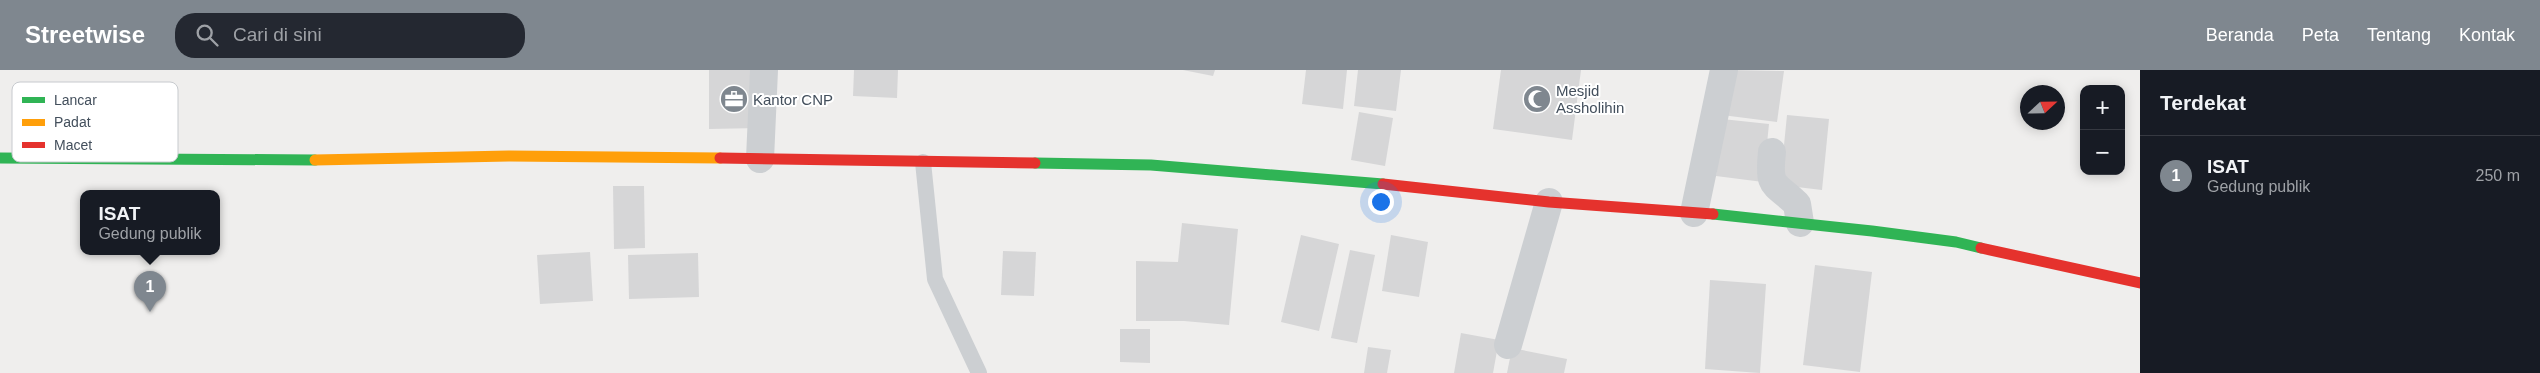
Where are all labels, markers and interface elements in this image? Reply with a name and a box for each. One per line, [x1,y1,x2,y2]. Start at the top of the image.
search box [175,13,525,58]
text: Streetwise [25,21,145,48]
icon: search [193,21,221,49]
text: Cari di sini [233,24,322,45]
text: Beranda [2206,25,2274,45]
text: Peta [2302,25,2339,45]
text: Tentang [2367,25,2431,45]
text: Kontak [2459,25,2515,45]
legend [12,82,178,162]
place label: Mesjid Assholihin [1556,82,1624,116]
office icon: Kantor CNP [719,84,749,114]
mosque icon: Mesjid Assholihin [1522,84,1552,114]
north arrow [2020,85,2065,130]
map controls [2080,85,2125,175]
button: + [2080,85,2125,130]
place label: Kantor CNP [753,91,833,108]
text: Terdekat [2160,91,2246,114]
text: Lancar [54,92,97,108]
text: Padat [54,114,91,130]
button: − [2080,130,2125,175]
text: Macet [54,137,92,153]
text: ISAT [2207,156,2249,177]
text: 1 [2172,167,2180,184]
text: 250 m [2476,167,2520,184]
text: Gedung publik [2207,178,2310,195]
your location [1368,189,1394,215]
popup [80,190,220,255]
text: ISAT [98,203,140,224]
text: Gedung publik [98,225,202,242]
pin: 1 [134,271,166,312]

